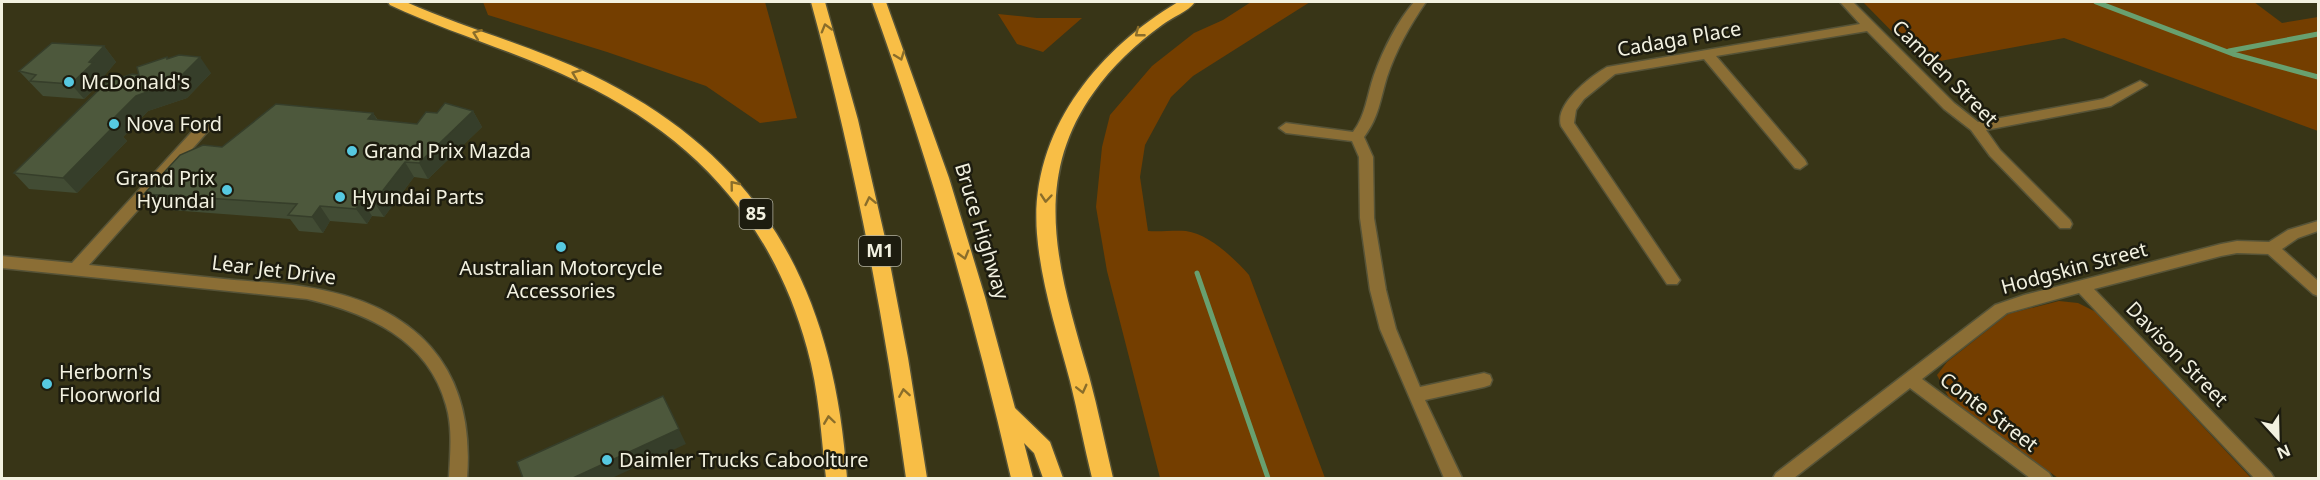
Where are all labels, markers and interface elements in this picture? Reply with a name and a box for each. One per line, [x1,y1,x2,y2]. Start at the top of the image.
street label: Cadaga Place [1615,14,1743,63]
street label: Camden Street [1886,14,2004,132]
one-way arrow [821,23,833,34]
one-way arrow [1135,26,1146,37]
one-way arrow [472,29,483,42]
one-way arrow [892,50,905,61]
place label: McDonald's [81,68,190,95]
one-way arrow [571,69,582,81]
marker: McDonald's [62,75,76,89]
place label: Nova Ford [126,110,222,137]
marker: Nova Ford [107,117,121,131]
place label: Grand Prix Mazda [364,137,531,164]
marker: Grand Prix Mazda [345,144,359,158]
street label: Bruce Highway [949,159,1016,303]
place label: Grand Prix Hyundai [115,164,215,214]
one-way arrow [730,181,741,192]
marker: Grand Prix Hyundai [220,183,234,197]
place label: Hyundai Parts [352,183,484,210]
marker: Hyundai Parts [333,190,347,204]
one-way arrow [1040,194,1053,203]
one-way arrow [864,197,877,207]
road number: 85 [740,199,772,229]
street label: Hodgskin Street [1998,235,2150,300]
road number: M1 [859,236,901,266]
marker: Australian Motorcycle Accessories [554,240,568,254]
street label: Lear Jet Drive [210,248,338,291]
one-way arrow [957,249,969,260]
place label: Australian Motorcycle Accessories [459,254,663,304]
street label: Davison Street [2120,295,2234,412]
place label: Herborn's Floorworld [59,358,161,408]
street label: Conte Street [1935,366,2044,457]
marker: Herborn's Floorworld [40,377,54,391]
one-way arrow [1074,384,1087,394]
one-way arrow [898,389,911,399]
north arrow [2248,408,2308,468]
one-way arrow [824,416,836,425]
text: N [2273,439,2294,465]
place label: Daimler Trucks Caboolture [619,446,869,473]
marker: Daimler Trucks Caboolture [600,453,614,467]

